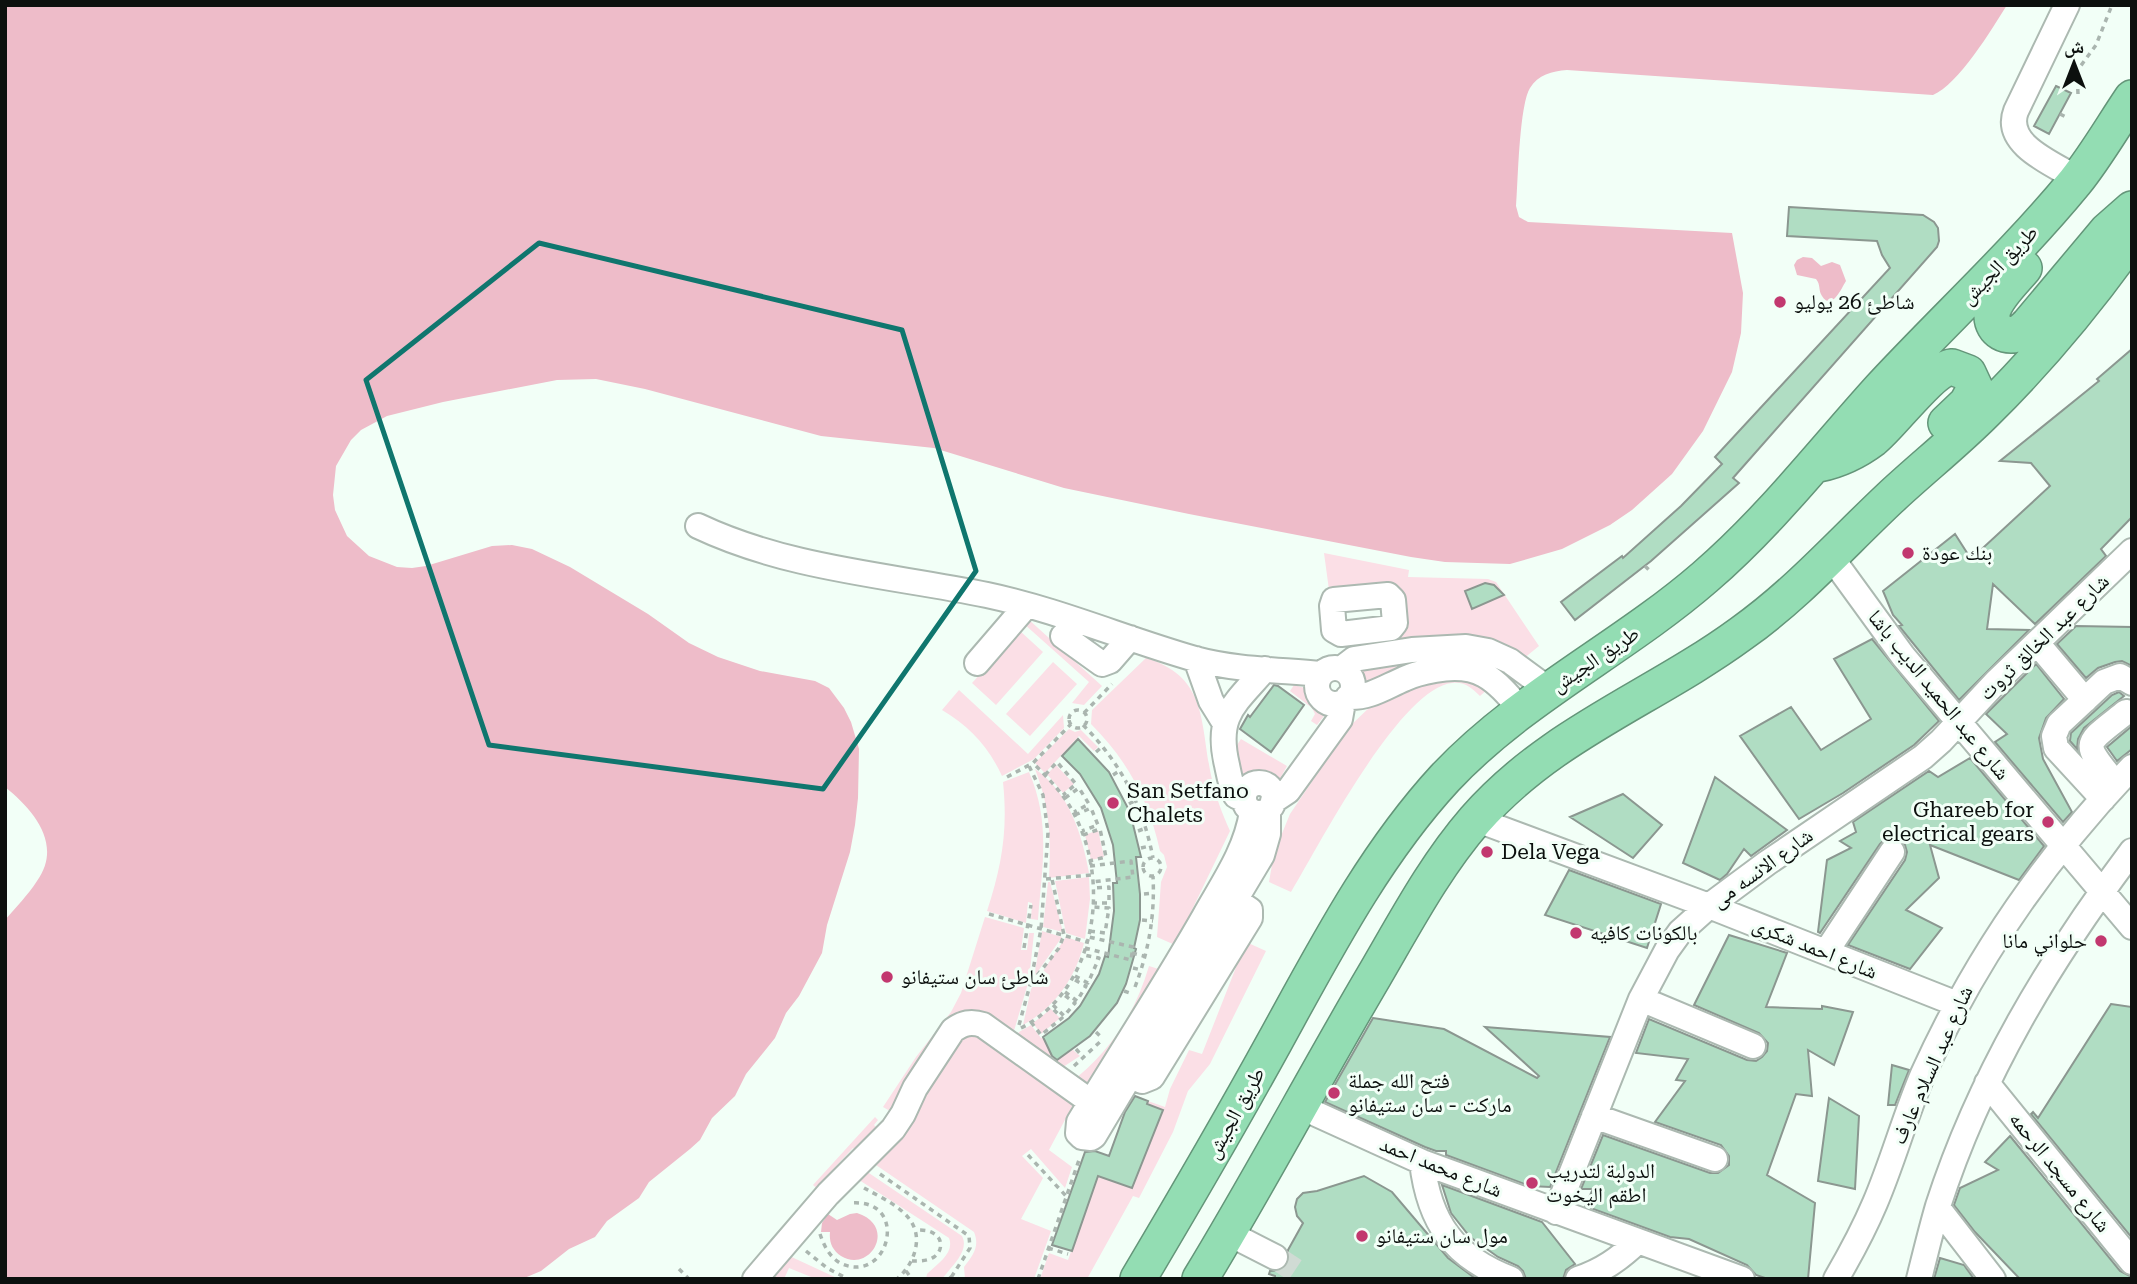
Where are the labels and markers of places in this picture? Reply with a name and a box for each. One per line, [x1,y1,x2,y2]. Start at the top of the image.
place label: شاطئ 26 يوليو [1794,290,1914,315]
marker: شاطئ 26 يوليو [1772,294,1788,310]
place label: بنك عودة [1922,541,1992,565]
marker: بنك عودة [1900,545,1916,561]
place label: San Setfano Chalets [1127,779,1249,827]
marker: San Setfano Chalets [1105,795,1121,811]
place label: Ghareeb for electrical gears [1882,798,2034,846]
marker: Ghareeb for electrical gears [2040,814,2056,830]
place label: Dela Vega [1501,840,1600,864]
marker: Dela Vega [1479,844,1495,860]
place label: بالكونات كافيه [1590,921,1698,945]
marker: بالكونات كافيه [1568,925,1584,941]
place label: حلواني مانا [2002,929,2087,957]
marker: حلواني مانا [2093,933,2109,949]
place label: شاطئ سان ستيفانو [901,965,1048,990]
marker: شاطئ سان ستيفانو [879,969,895,985]
place label: فتح الله جملة ماركت - سان ستيفانو [1348,1069,1511,1117]
marker: فتح الله جملة ماركت - سان ستيفانو [1326,1085,1342,1101]
place label: الدولبة لتدريب اطقم اليخوت [1546,1159,1655,1209]
marker: الدولبة لتدريب اطقم اليخوت [1524,1175,1540,1191]
place label: مول سان ستيفانو [1376,1224,1508,1248]
marker: مول سان ستيفانو [1354,1228,1370,1244]

